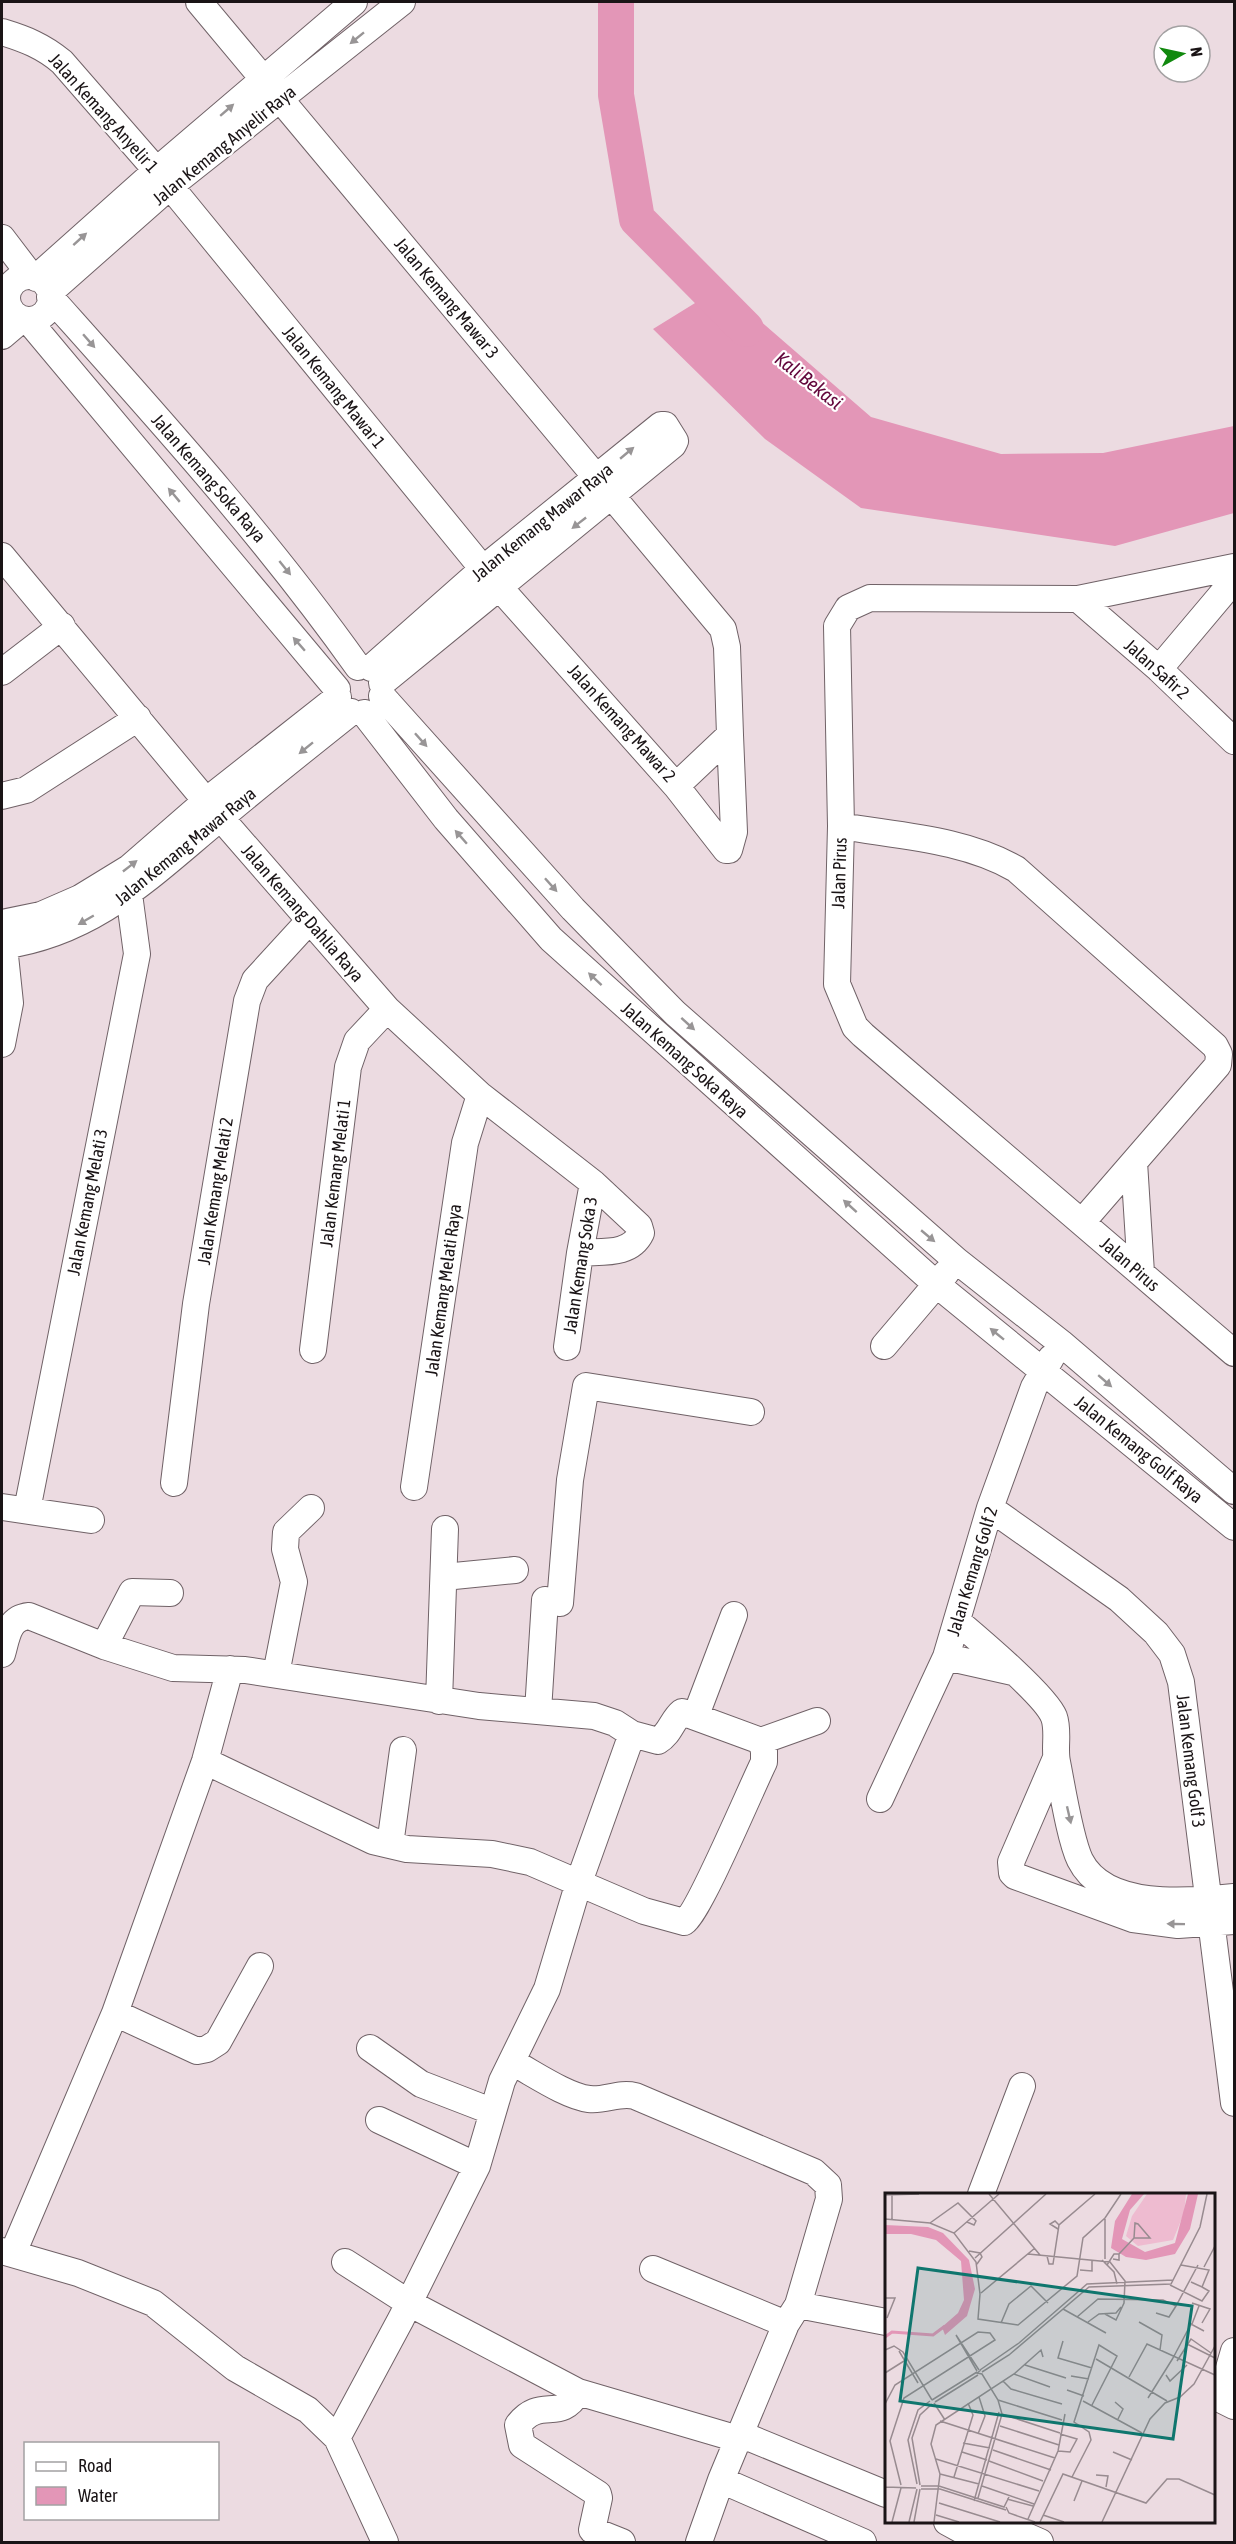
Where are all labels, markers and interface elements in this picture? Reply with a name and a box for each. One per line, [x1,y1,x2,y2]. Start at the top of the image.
north arrow [1152,24,1212,84]
one-way arrow [349,32,365,45]
text: N [1187,46,1206,58]
street label: Jalan Kemang Anyelir 1 [45,49,163,177]
street label: Jalan Kemang Anyelir Raya [148,81,300,209]
one-way arrow [219,104,234,117]
one-way arrow [72,233,87,246]
street label: Jalan Kemang Mawar 3 [390,233,504,363]
street label: Jalan Kemang Mawar 1 [278,322,390,452]
one-way arrow [82,333,95,348]
water label: Kali Bekasi [771,347,848,414]
street label: Jalan Kemang Soka Raya [148,410,270,546]
one-way arrow [619,447,634,460]
street label: Jalan Kemang Mawar Raya [467,459,617,585]
one-way arrow [167,487,180,503]
one-way arrow [572,517,587,529]
one-way arrow [278,560,291,576]
street label: Jalan Safir 2 [1120,635,1194,703]
one-way arrow [293,636,306,652]
street label: Jalan Kemang Mawar 2 [564,660,680,786]
one-way arrow [414,732,427,747]
one-way arrow [298,742,314,755]
street label: Jalan Kemang Mawar Raya [110,783,260,909]
one-way arrow [455,830,468,845]
street label: Jalan Pirus [827,837,851,909]
street label: Jalan Kemang Dahlia Raya [238,840,368,986]
one-way arrow [123,861,138,873]
one-way arrow [544,877,557,892]
one-way arrow [77,915,94,925]
one-way arrow [587,972,602,986]
street label: Jalan Kemang Soka Raya [617,998,753,1122]
one-way arrow [680,1017,695,1031]
street label: Jalan Kemang Melati 1 [315,1098,355,1248]
street label: Jalan Kemang Melati 2 [193,1116,237,1266]
street label: Jalan Kemang Melati 3 [62,1127,112,1277]
street label: Jalan Kemang Soka 3 [559,1195,601,1335]
one-way arrow [843,1200,858,1213]
street label: Jalan Kemang Melati Raya [421,1203,465,1377]
one-way arrow [920,1230,936,1243]
street label: Jalan Pirus [1096,1233,1164,1295]
one-way arrow [990,1328,1005,1340]
one-way arrow [1097,1374,1113,1387]
street label: Jalan Kemang Golf Raya [1071,1391,1207,1507]
street label: Jalan Kemang Golf 2 [942,1504,1002,1638]
street label: Jalan Kemang Golf 3 [1172,1693,1210,1829]
one-way arrow [1065,1806,1075,1824]
one-way arrow [1167,1919,1186,1929]
inset map [885,2193,1215,2523]
legend [24,2442,219,2520]
text: Road [78,2455,112,2476]
text: Water [78,2485,118,2506]

